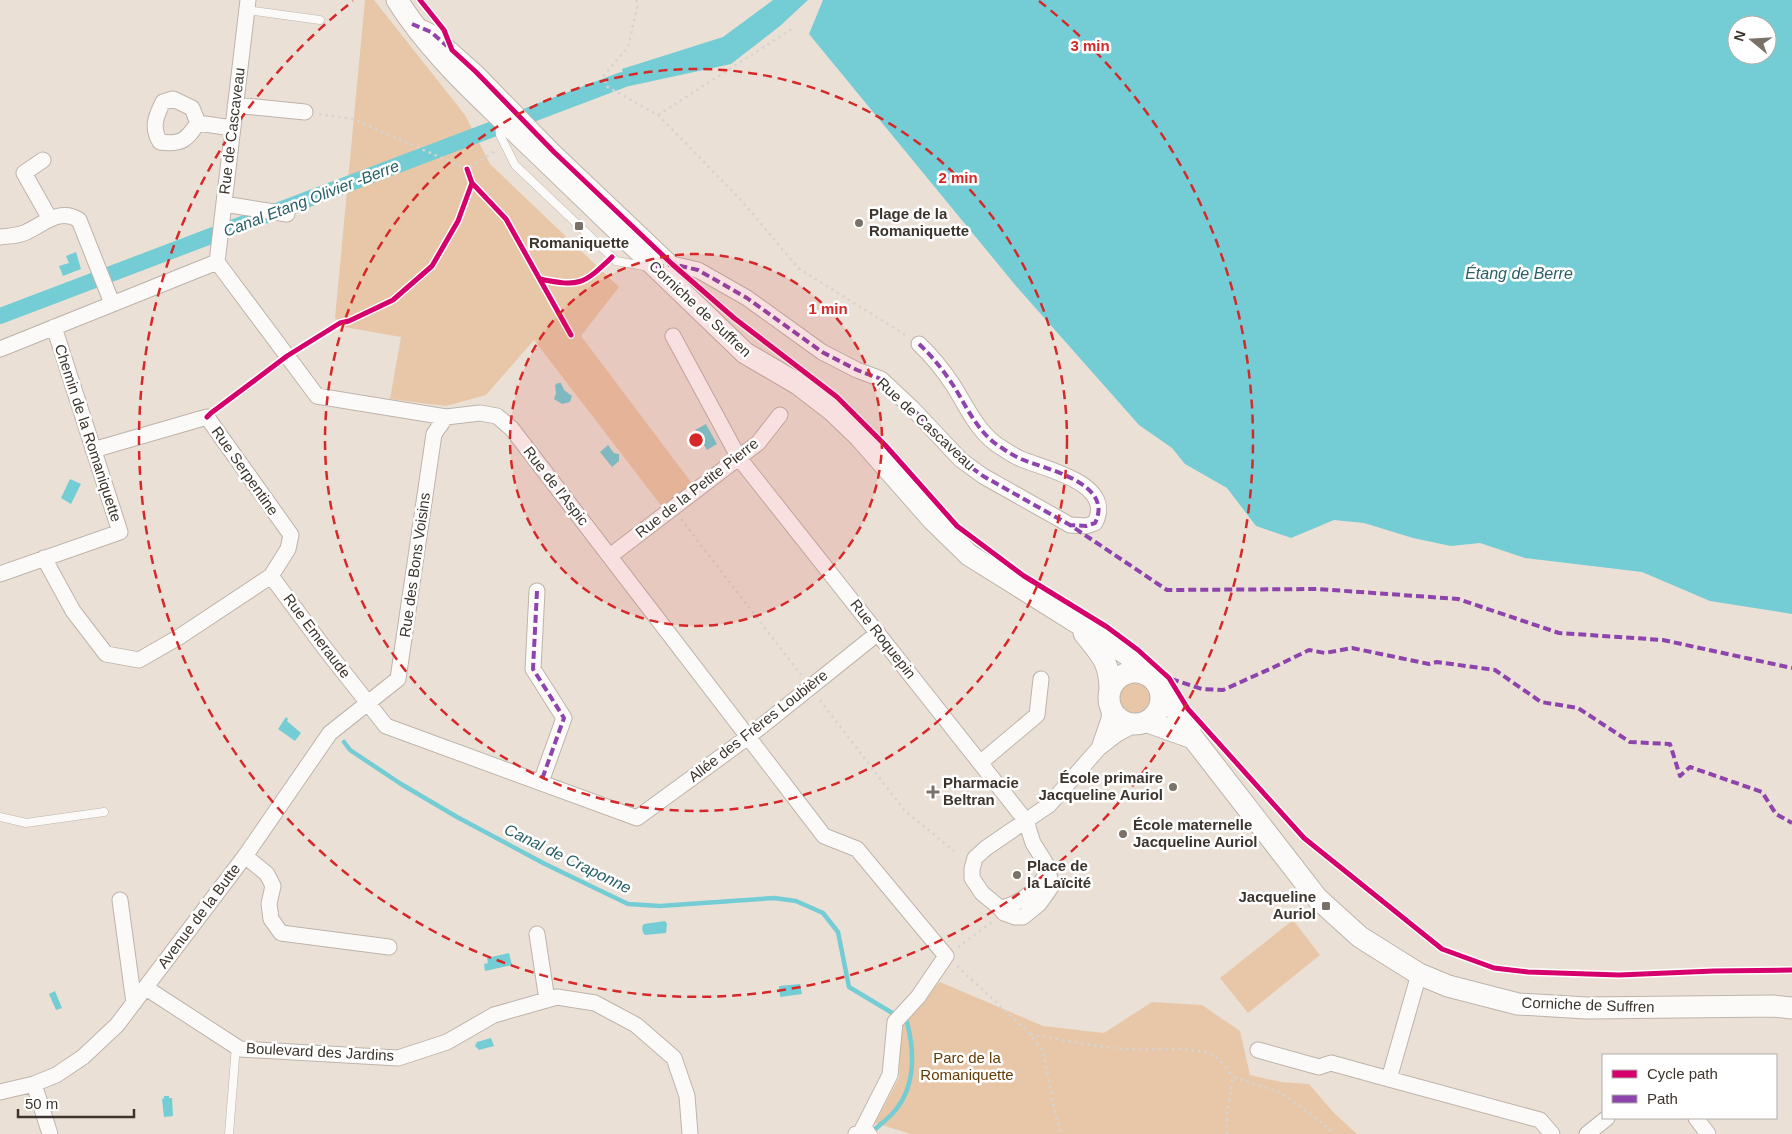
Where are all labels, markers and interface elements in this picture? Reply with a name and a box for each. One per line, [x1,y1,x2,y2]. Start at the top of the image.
north arrow [1727,15,1777,65]
text: N [1730,29,1749,43]
text: 3 min [1070,37,1110,54]
street label: Rue de Cascaveau [215,67,248,195]
water label: Canal Etang Olivier -Berre [221,157,401,240]
text: 2 min [938,169,978,186]
place label: Plage de la Romaniquette [869,205,969,239]
marker: Plage de la Romaniquette [853,217,865,229]
marker: Romaniquette [573,220,585,232]
place label: Romaniquette [529,234,629,251]
street label: Corniche de Suffren [646,257,755,360]
water label: Étang de Berre [1465,264,1573,282]
text: 1 min [808,300,848,317]
street label: Chemin de la Romaniquette [52,342,125,524]
street label: Rue de Cascaveau [874,374,979,473]
street label: Rue Serpentine [209,423,282,518]
centre of rings [687,431,705,449]
street label: Rue de la Petite Pierre [632,434,761,541]
street label: Rue de l'Aspic [520,443,593,529]
street label: Rue des Bons Voisins [396,491,433,638]
street label: Rue Emeraude [280,590,355,681]
street label: Rue Roquepin [847,596,920,682]
street label: Allée des Frères Loubière [685,666,831,785]
place label: École primaire Jacqueline Auriol [1039,769,1163,803]
place label: Pharmacie Beltran [943,774,1019,808]
marker: École primaire Jacqueline Auriol [1167,781,1179,793]
marker: Pharmacie Beltran [927,786,939,798]
place label: École maternelle Jacqueline Auriol [1133,816,1257,850]
water label: Canal de Craponne [502,820,634,897]
marker: École maternelle Jacqueline Auriol [1117,828,1129,840]
place label: Place de la Laïcité [1027,857,1091,891]
street label: Avenue de la Butte [154,860,243,971]
marker: Place de la Laïcité [1011,869,1023,881]
place label: Jacqueline Auriol [1238,888,1316,922]
marker: Jacqueline Auriol [1320,900,1332,912]
street label: Corniche de Suffren [1521,994,1655,1015]
street label: Boulevard des Jardins [245,1039,395,1064]
park label: Parc de la Romaniquette [920,1049,1014,1083]
legend [1602,1054,1777,1119]
text: Cycle path [1647,1065,1718,1082]
scale bar [18,1086,134,1118]
text: Path [1647,1090,1678,1107]
text: 50 m [25,1095,58,1112]

